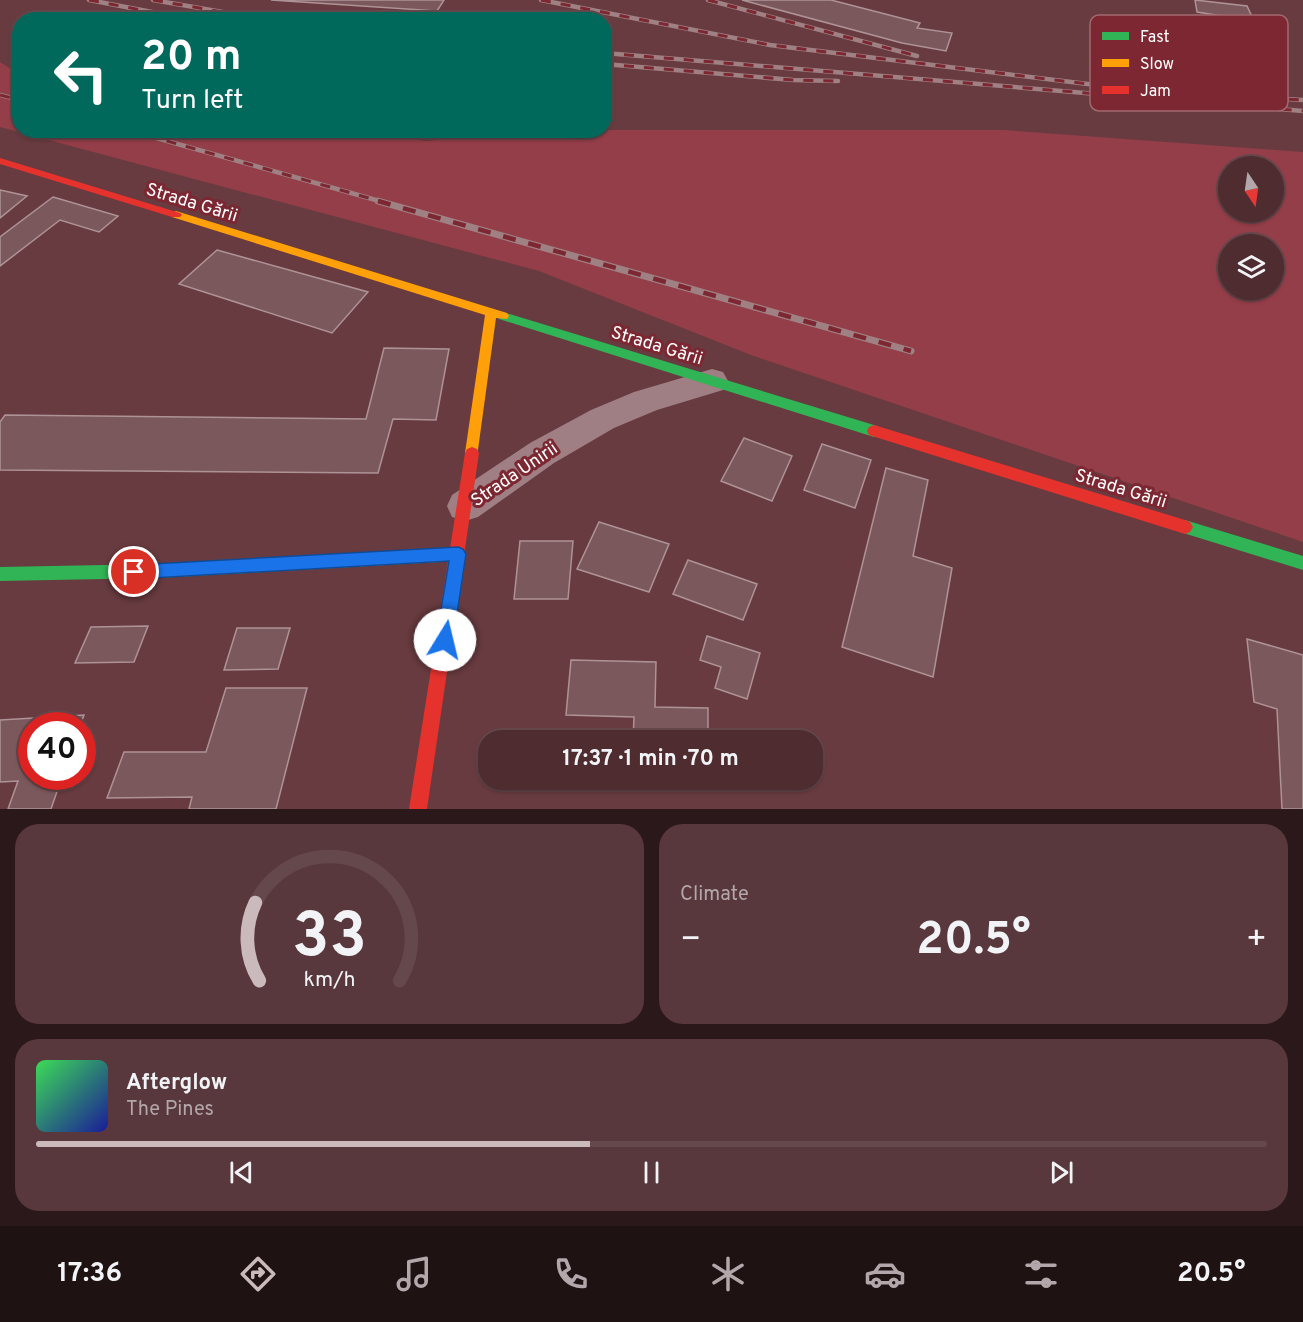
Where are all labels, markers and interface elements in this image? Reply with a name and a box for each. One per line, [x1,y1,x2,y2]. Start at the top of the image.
legend [1090,15,1288,111]
text: Fast [1140,28,1170,48]
text: 20 m [141,32,242,85]
icon: left [42,36,120,114]
text: Slow [1140,55,1174,75]
text: Jam [1140,82,1171,102]
text: Turn left [141,84,243,118]
north arrow [1218,156,1284,222]
map controls [1218,156,1284,300]
street label: Strada Gării [143,179,240,228]
button: layers [1218,234,1284,300]
street label: Strada Gării [608,322,705,371]
street label: Strada Unirii [467,438,563,513]
street label: Strada Gării [1072,465,1169,514]
pin [108,546,159,597]
icon: arrive [117,555,150,588]
position arrow [413,608,477,672]
speed limit sign: 40 [18,712,96,790]
text: 17:37 · 1 min · 70 m [562,746,739,773]
text: Climate [680,882,749,908]
text: 33 [292,900,367,979]
text: 20.5° [916,913,1031,970]
text: − [680,920,701,962]
text: + [1246,920,1267,962]
text: km/h [303,967,356,994]
text: Afterglow [126,1070,227,1097]
text: The Pines [126,1097,214,1123]
icon: previous [225,1156,258,1189]
icon: pause [635,1156,668,1189]
icon: next [1045,1156,1078,1189]
icon: directions [237,1253,279,1295]
icon: music [393,1253,435,1295]
icon: phone [550,1253,592,1295]
icon: climate [707,1253,749,1295]
icon: car [864,1253,906,1295]
icon: filters [1020,1253,1062,1295]
text: 17:36 [57,1257,122,1291]
text: 20.5° [1177,1257,1246,1291]

